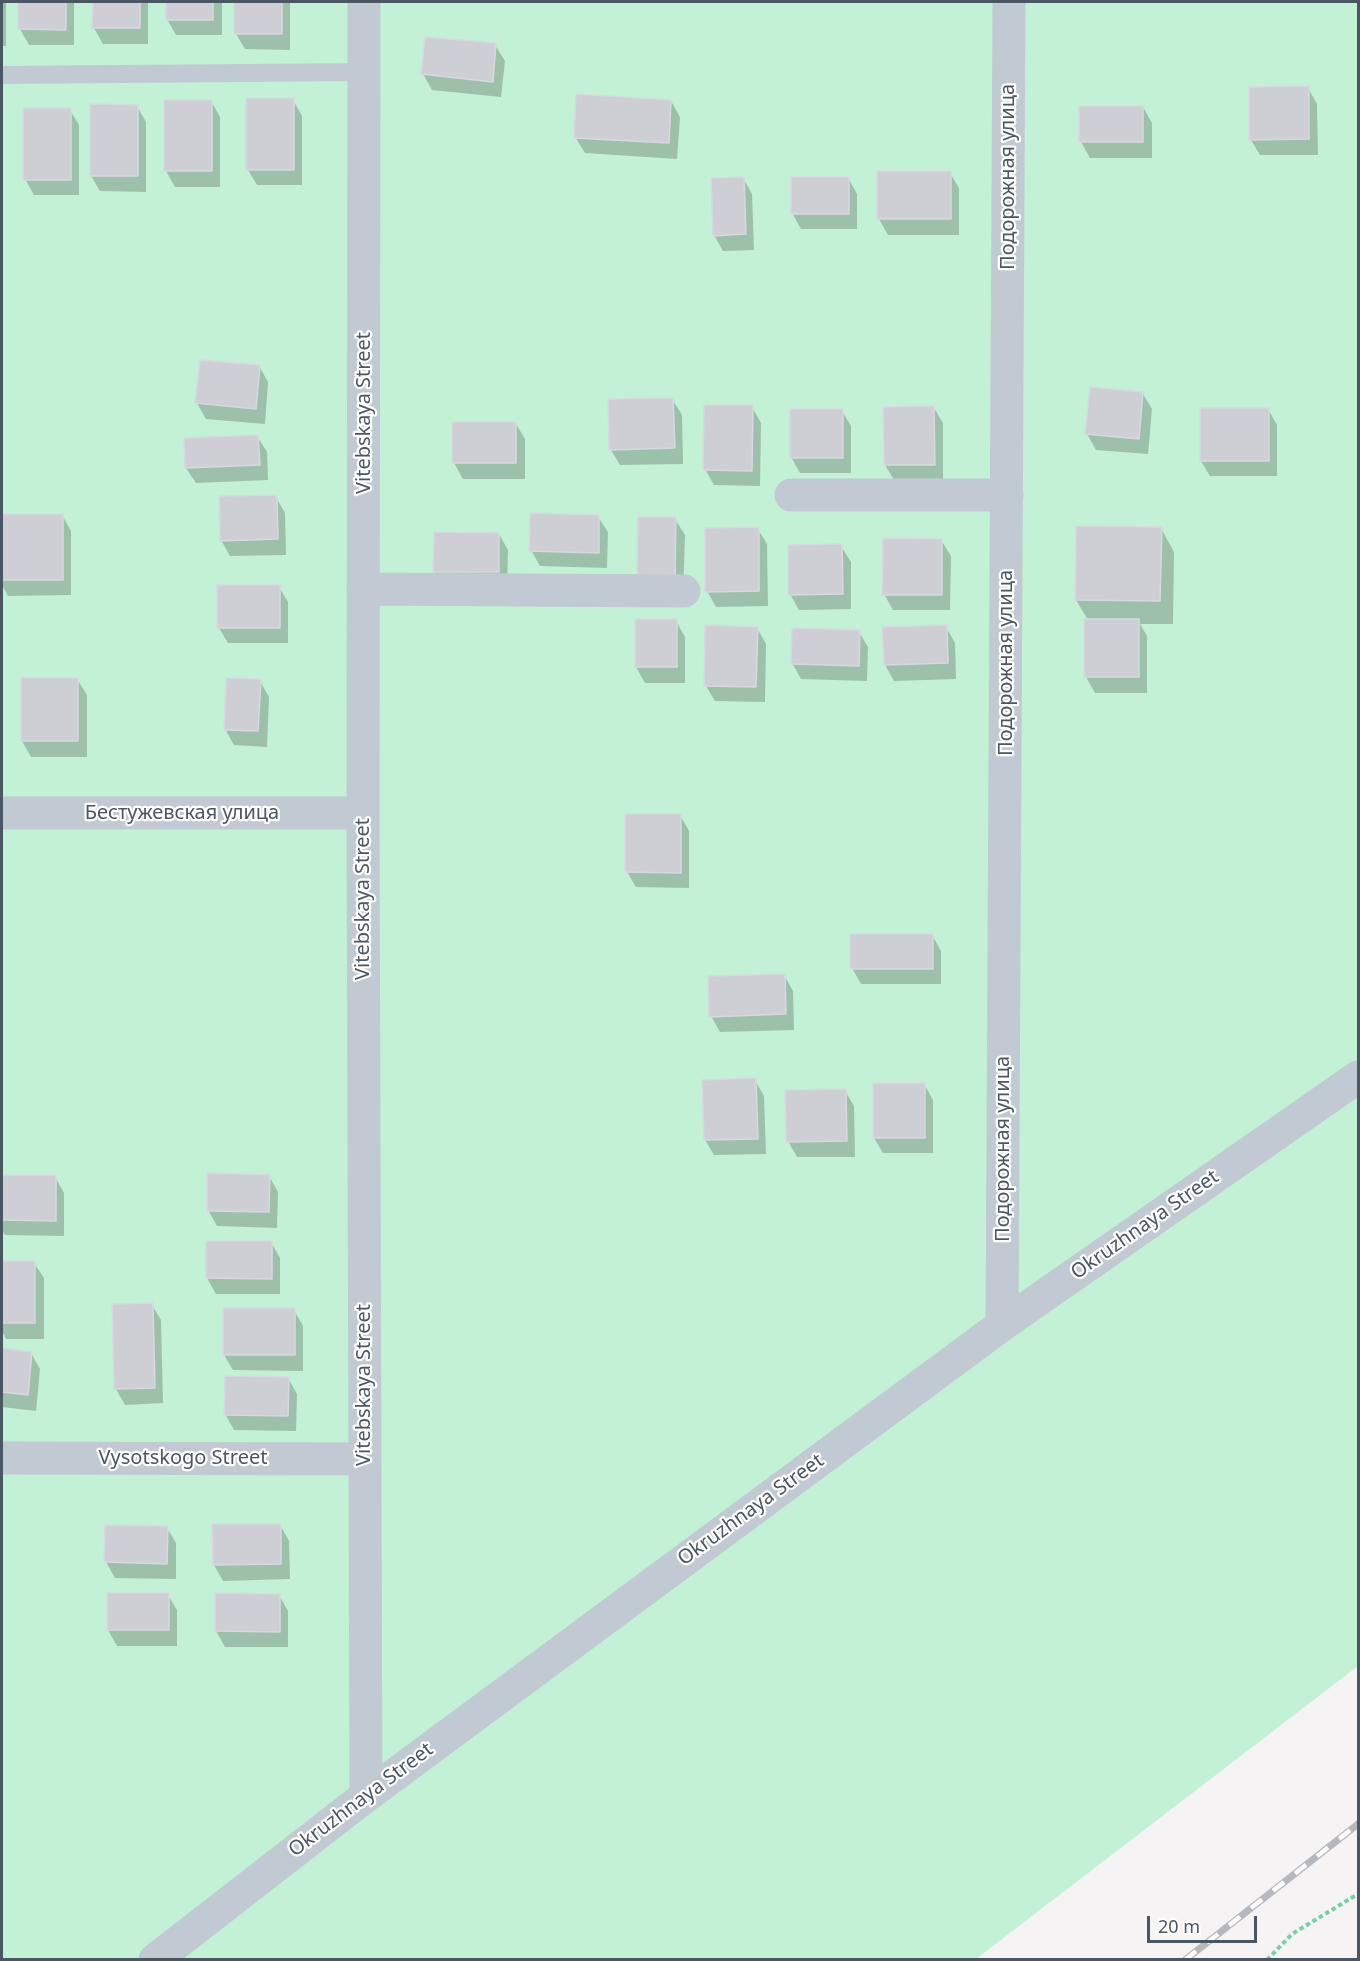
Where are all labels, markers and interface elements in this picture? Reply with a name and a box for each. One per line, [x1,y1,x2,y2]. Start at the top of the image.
street label: Подорожная улица [996,84,1020,270]
street label: Vitebskaya Street [352,332,376,494]
street label: Подорожная улица [994,570,1018,756]
street label: Бестужевская улица [85,801,279,825]
street label: Vitebskaya Street [351,818,375,980]
street label: Подорожная улица [991,1056,1015,1242]
street label: Okruzhnaya Street [1067,1165,1223,1285]
street label: Vitebskaya Street [352,1304,376,1466]
street label: Vysotskogo Street [99,1446,267,1470]
street label: Okruzhnaya Street [673,1449,829,1571]
street label: Okruzhnaya Street [284,1738,438,1862]
scale bar [1150,1904,1260,1942]
text: 20 m [1158,1914,1200,1938]

